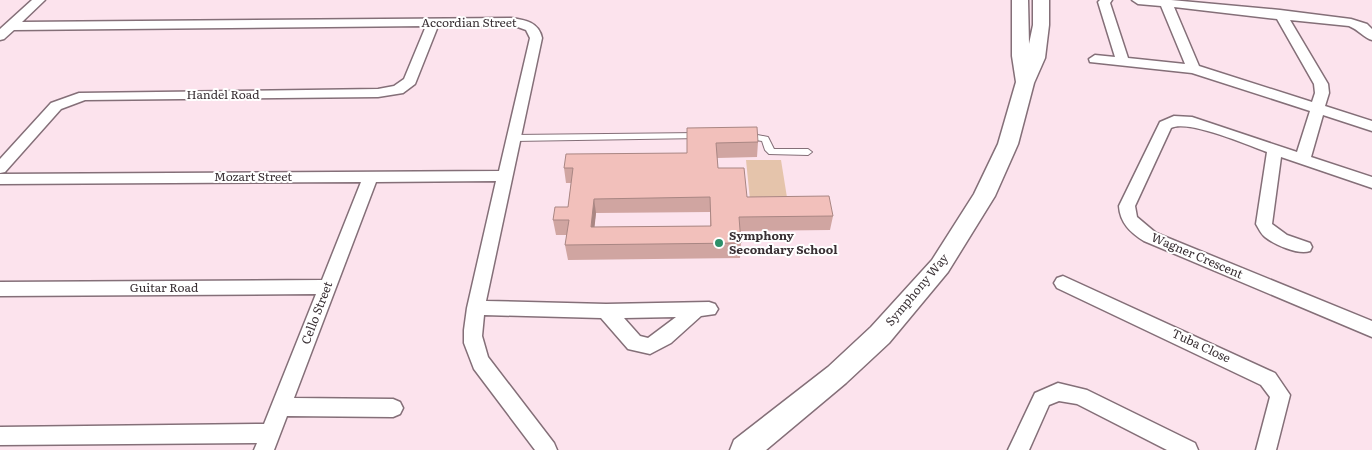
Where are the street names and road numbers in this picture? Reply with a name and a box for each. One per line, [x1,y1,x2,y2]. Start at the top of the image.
street label: Accordian Street [421,13,517,31]
street label: Handel Road [186,85,260,103]
street label: Mozart Street [214,167,292,185]
street label: Wagner Crescent [1149,228,1246,283]
street label: Symphony Way [881,249,952,329]
street label: Guitar Road [130,278,199,296]
street label: Cello Street [296,278,336,347]
street label: Tuba Close [1169,324,1234,367]

